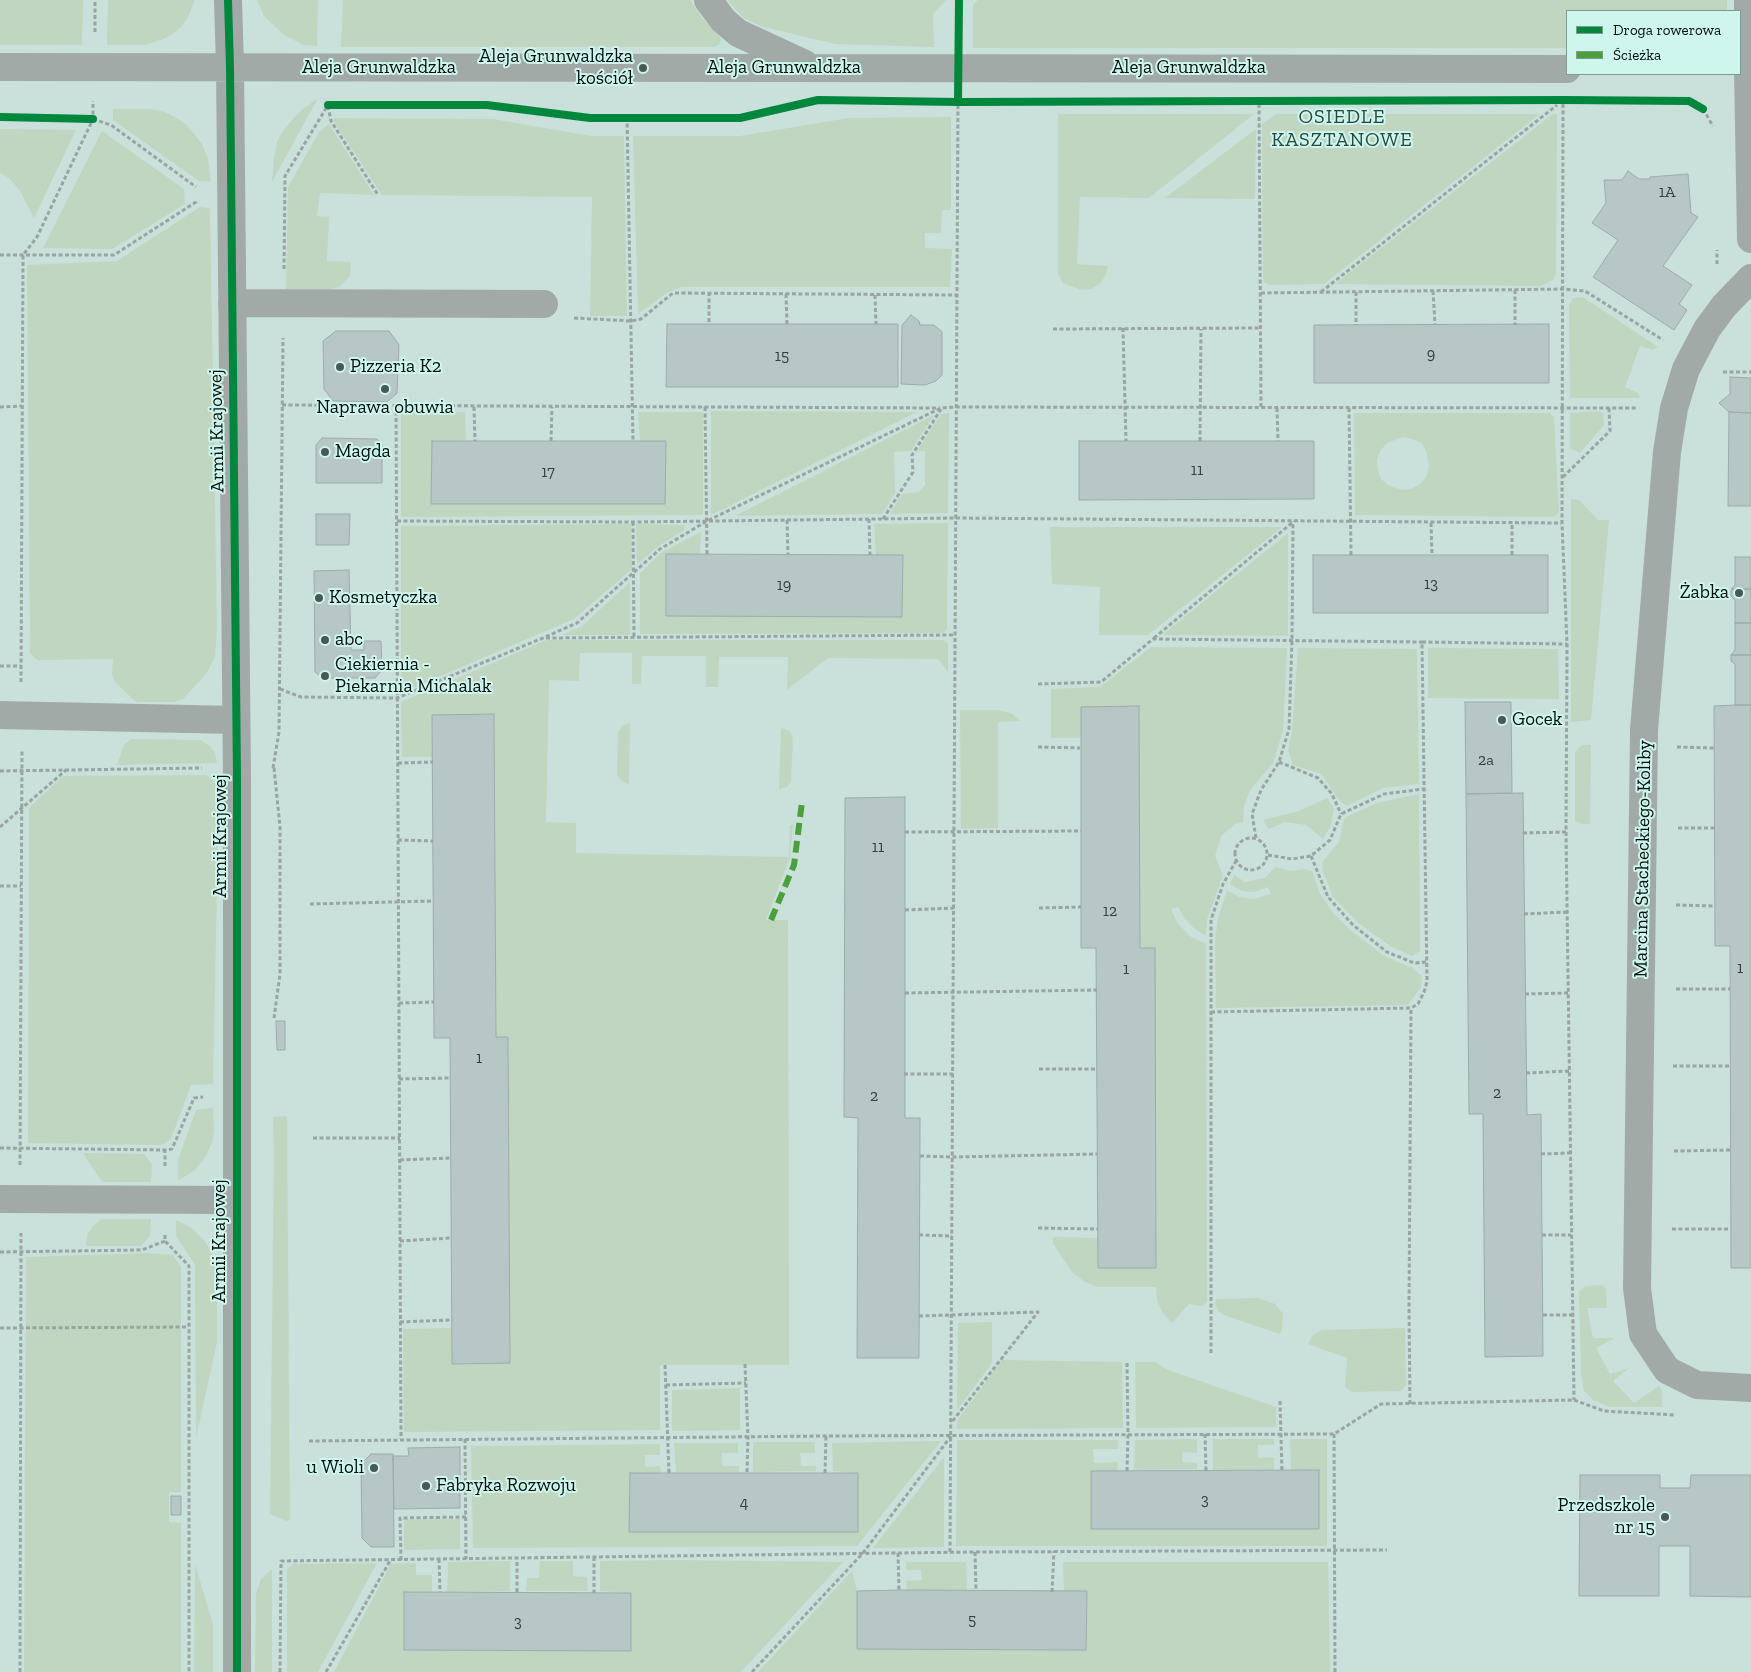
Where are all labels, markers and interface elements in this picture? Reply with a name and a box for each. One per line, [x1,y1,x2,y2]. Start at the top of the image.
legend [1566,10,1741,75]
text: Droga rowerowa [1613,21,1721,39]
place label: Aleja Grunwaldzka kościół [479,46,633,90]
text: Ścieżka [1613,46,1661,64]
street label: Aleja Grunwaldzka [302,57,456,79]
street label: Aleja Grunwaldzka [707,57,861,79]
street label: Aleja Grunwaldzka [1112,57,1266,79]
marker: Aleja Grunwaldzka kościół [637,62,649,74]
district label: OSIEDLE KASZTANOWE [1270,105,1414,152]
house number: 1A [1659,182,1675,202]
house number: 9 [1427,344,1435,364]
house number: 15 [775,346,789,366]
place label: Pizzeria K2 [350,356,442,378]
marker: Pizzeria K2 [334,361,346,373]
street label: Armii Krajowej [205,369,229,493]
marker: Naprawa obuwia [379,383,391,395]
place label: Naprawa obuwia [316,397,454,419]
place label: Magda [335,441,391,463]
marker: Magda [319,446,331,458]
house number: 11 [1191,460,1203,480]
house number: 17 [541,462,555,482]
house number: 13 [1424,574,1438,594]
house number: 19 [777,575,791,595]
place label: Żabka [1680,582,1729,604]
place label: Kosmetyczka [329,587,437,609]
marker: Żabka [1733,587,1745,599]
marker: Kosmetyczka [313,592,325,604]
place label: abc [335,629,363,651]
marker: abc [319,634,331,646]
place label: Ciekiernia - Piekarnia Michalak [335,654,492,698]
marker: Ciekiernia - Piekarnia Michalak [319,670,331,682]
place label: Gocek [1512,709,1562,731]
marker: Gocek [1496,714,1508,726]
street label: Marcina Stacheckiego-Koliby [1630,740,1656,978]
house number: 2a [1478,750,1494,770]
street label: Armii Krajowej [210,774,232,898]
house number: 11 [872,837,884,857]
house number: 12 [1103,901,1117,921]
house number: 1 [1737,958,1743,978]
house number: 1 [1123,959,1129,979]
house number: 1 [476,1048,482,1068]
house number: 2 [1493,1083,1501,1103]
house number: 2 [870,1086,878,1106]
street label: Armii Krajowej [209,1179,231,1303]
place label: u Wioli [306,1457,364,1479]
marker: u Wioli [368,1462,380,1474]
place label: Fabryka Rozwoju [436,1475,576,1497]
marker: Fabryka Rozwoju [420,1480,432,1492]
house number: 3 [1201,1490,1209,1510]
house number: 4 [740,1493,748,1513]
place label: Przedszkole nr 15 [1558,1495,1655,1539]
marker: Przedszkole nr 15 [1659,1511,1671,1523]
house number: 5 [968,1610,976,1630]
house number: 3 [514,1612,522,1632]

